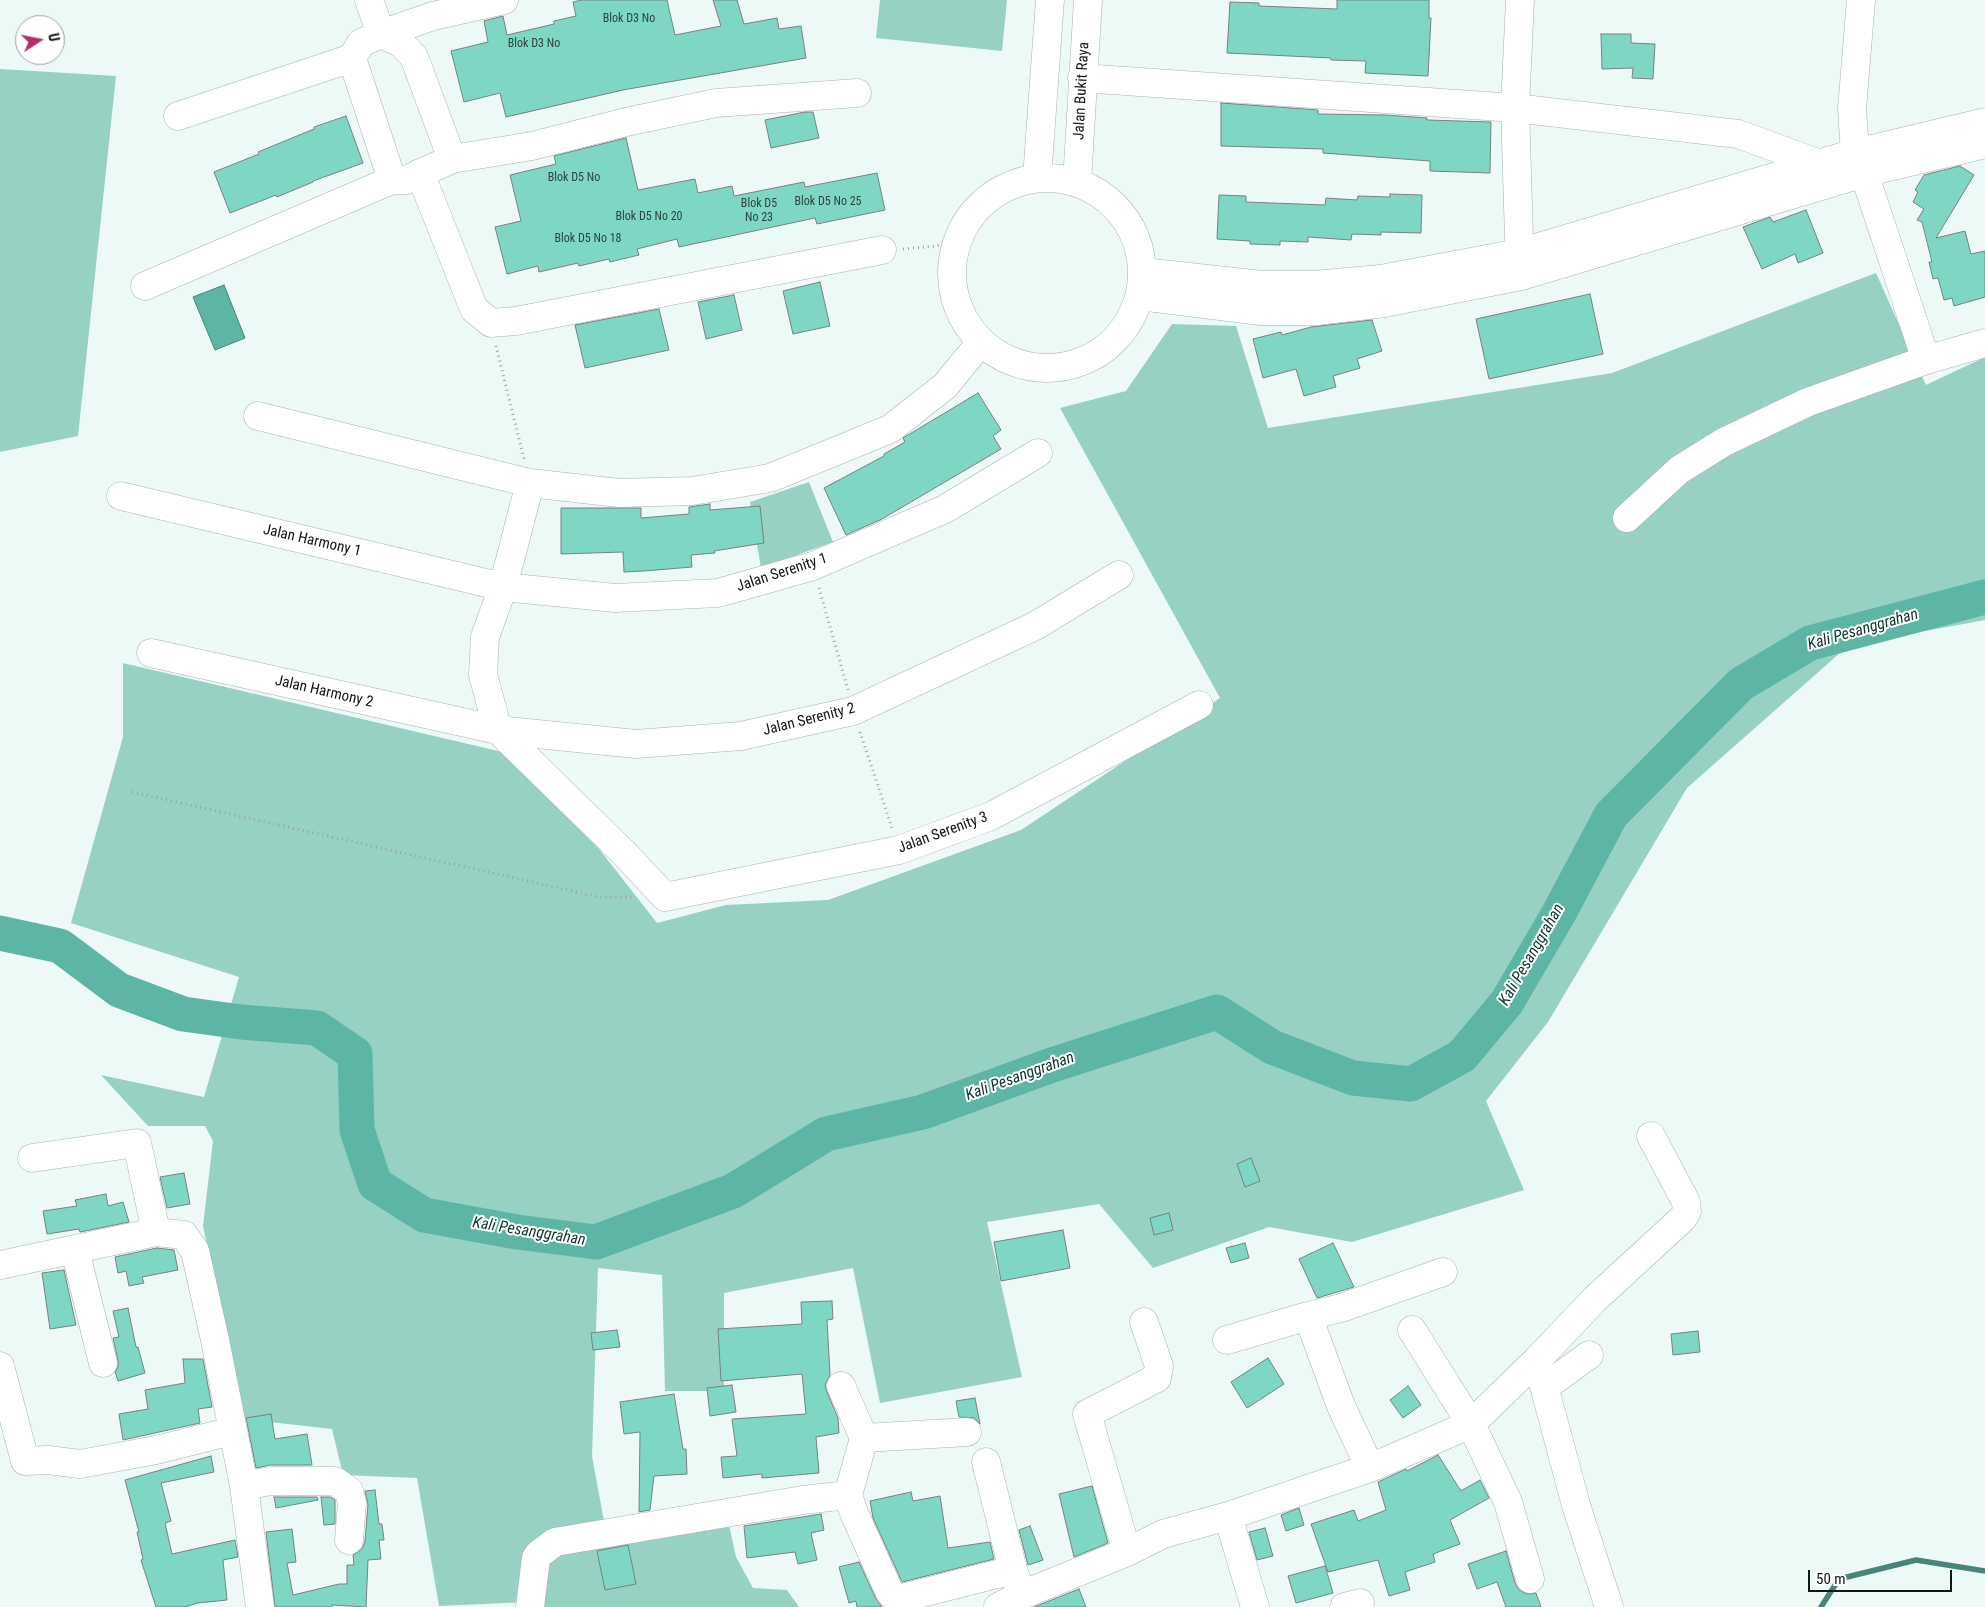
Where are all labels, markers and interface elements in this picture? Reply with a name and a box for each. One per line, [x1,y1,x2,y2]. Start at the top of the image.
house number: Blok D3 No [603,12,655,26]
north arrow [15,15,65,65]
text: U [45,32,62,43]
house number: Blok D3 No [508,37,560,51]
street label: Jalan Bukit Raya [1070,42,1094,140]
house number: Blok D5 No [548,171,600,185]
house number: Blok D5 No 25 [794,195,862,209]
house number: Blok D5 No 23 [741,197,777,225]
house number: Blok D5 No 20 [615,210,683,224]
house number: Blok D5 No 18 [554,232,622,246]
street label: Jalan Harmony 1 [261,521,363,561]
street label: Jalan Serenity 1 [734,550,830,596]
water label: Kali Pesanggrahan [1806,605,1920,655]
street label: Jalan Harmony 2 [273,672,375,712]
street label: Jalan Serenity 2 [761,700,857,740]
street label: Jalan Serenity 3 [896,808,990,858]
water label: Kali Pesanggrahan [1495,901,1569,1009]
water label: Kali Pesanggrahan [963,1048,1077,1106]
water label: Kali Pesanggrahan [471,1214,587,1250]
scale bar [1810,1560,1954,1592]
text: 50 m [1816,1570,1846,1588]

